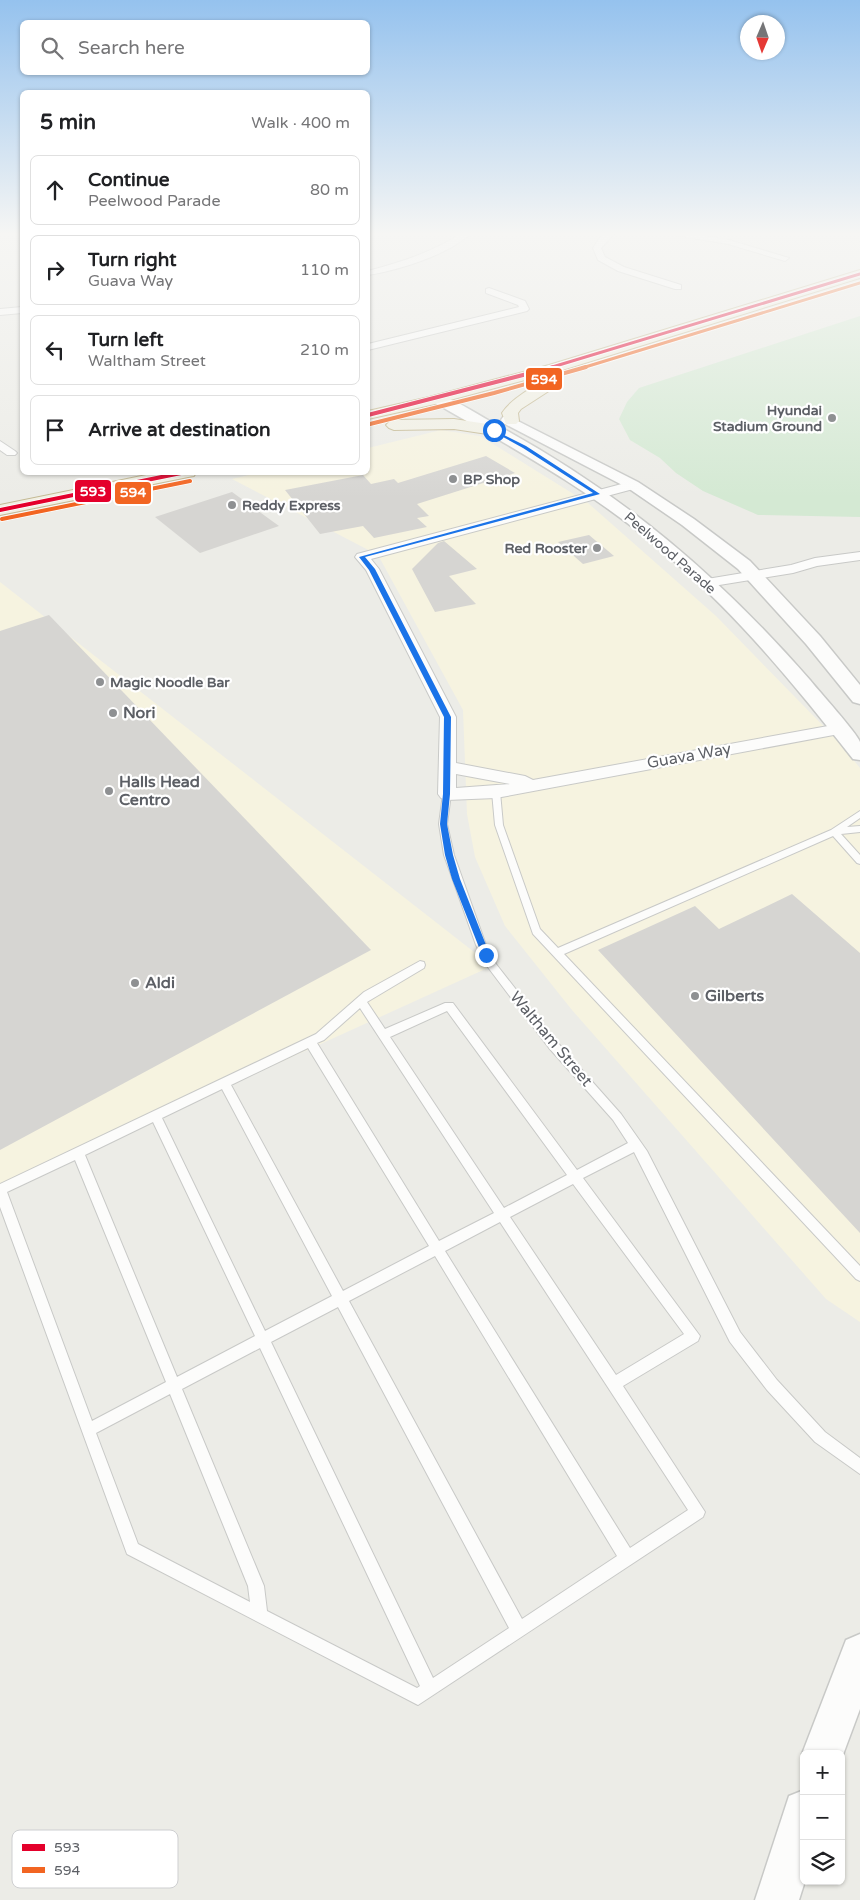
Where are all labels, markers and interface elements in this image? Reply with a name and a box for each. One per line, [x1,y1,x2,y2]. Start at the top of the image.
north arrow [740,15,785,60]
search box [20,20,370,75]
icon: search [38,34,66,62]
text: Search here [78,37,185,59]
text: 5 min [40,110,96,135]
text: Walk · 400 m [251,113,350,133]
text: Continue [88,169,170,191]
icon: ahead [41,176,69,204]
text: 80 m [310,180,349,200]
text: Peelwood Parade [88,191,221,211]
text: Turn right [88,249,176,271]
icon: right [41,256,69,284]
text: 110 m [300,260,349,280]
text: Guava Way [88,271,173,291]
text: Turn left [88,329,164,351]
icon: left [41,336,69,364]
text: 210 m [300,340,349,360]
text: Waltham Street [88,351,206,371]
line badge: 594 [525,367,563,391]
text: 594 [531,371,557,388]
place label: Hyundai Stadium Ground [713,402,822,435]
marker: Hyundai Stadium Ground [826,412,838,424]
icon: arrive [41,416,69,444]
text: Arrive at destination [88,419,271,441]
route start [483,419,506,442]
place label: BP Shop [463,471,520,488]
marker: BP Shop [447,473,459,485]
line badge: 593 [74,479,112,503]
line badge: 594 [114,481,152,505]
text: 593 [80,483,106,500]
text: 594 [120,484,146,501]
place label: Reddy Express [242,497,341,514]
marker: Reddy Express [226,499,238,511]
street label: Peelwood Parade [621,509,719,597]
place label: Red Rooster [504,540,588,557]
marker: Red Rooster [591,542,603,554]
place label: Magic Noodle Bar [110,674,230,691]
marker: Magic Noodle Bar [94,676,106,688]
place label: Nori [123,703,155,723]
marker: Nori [107,707,119,719]
street label: Guava Way [645,739,733,773]
place label: Halls Head Centro [119,772,200,810]
marker: Halls Head Centro [103,785,115,797]
route end [475,944,498,967]
place label: Aldi [145,973,175,993]
marker: Aldi [129,977,141,989]
place label: Gilberts [705,986,764,1006]
street label: Waltham Street [505,987,597,1091]
marker: Gilberts [689,990,701,1002]
map controls [800,1750,845,1885]
button: + [800,1750,845,1795]
button: − [800,1795,845,1840]
legend [12,1830,178,1888]
text: 593 [54,1839,80,1856]
button: layers [800,1840,845,1885]
text: 594 [54,1862,81,1879]

